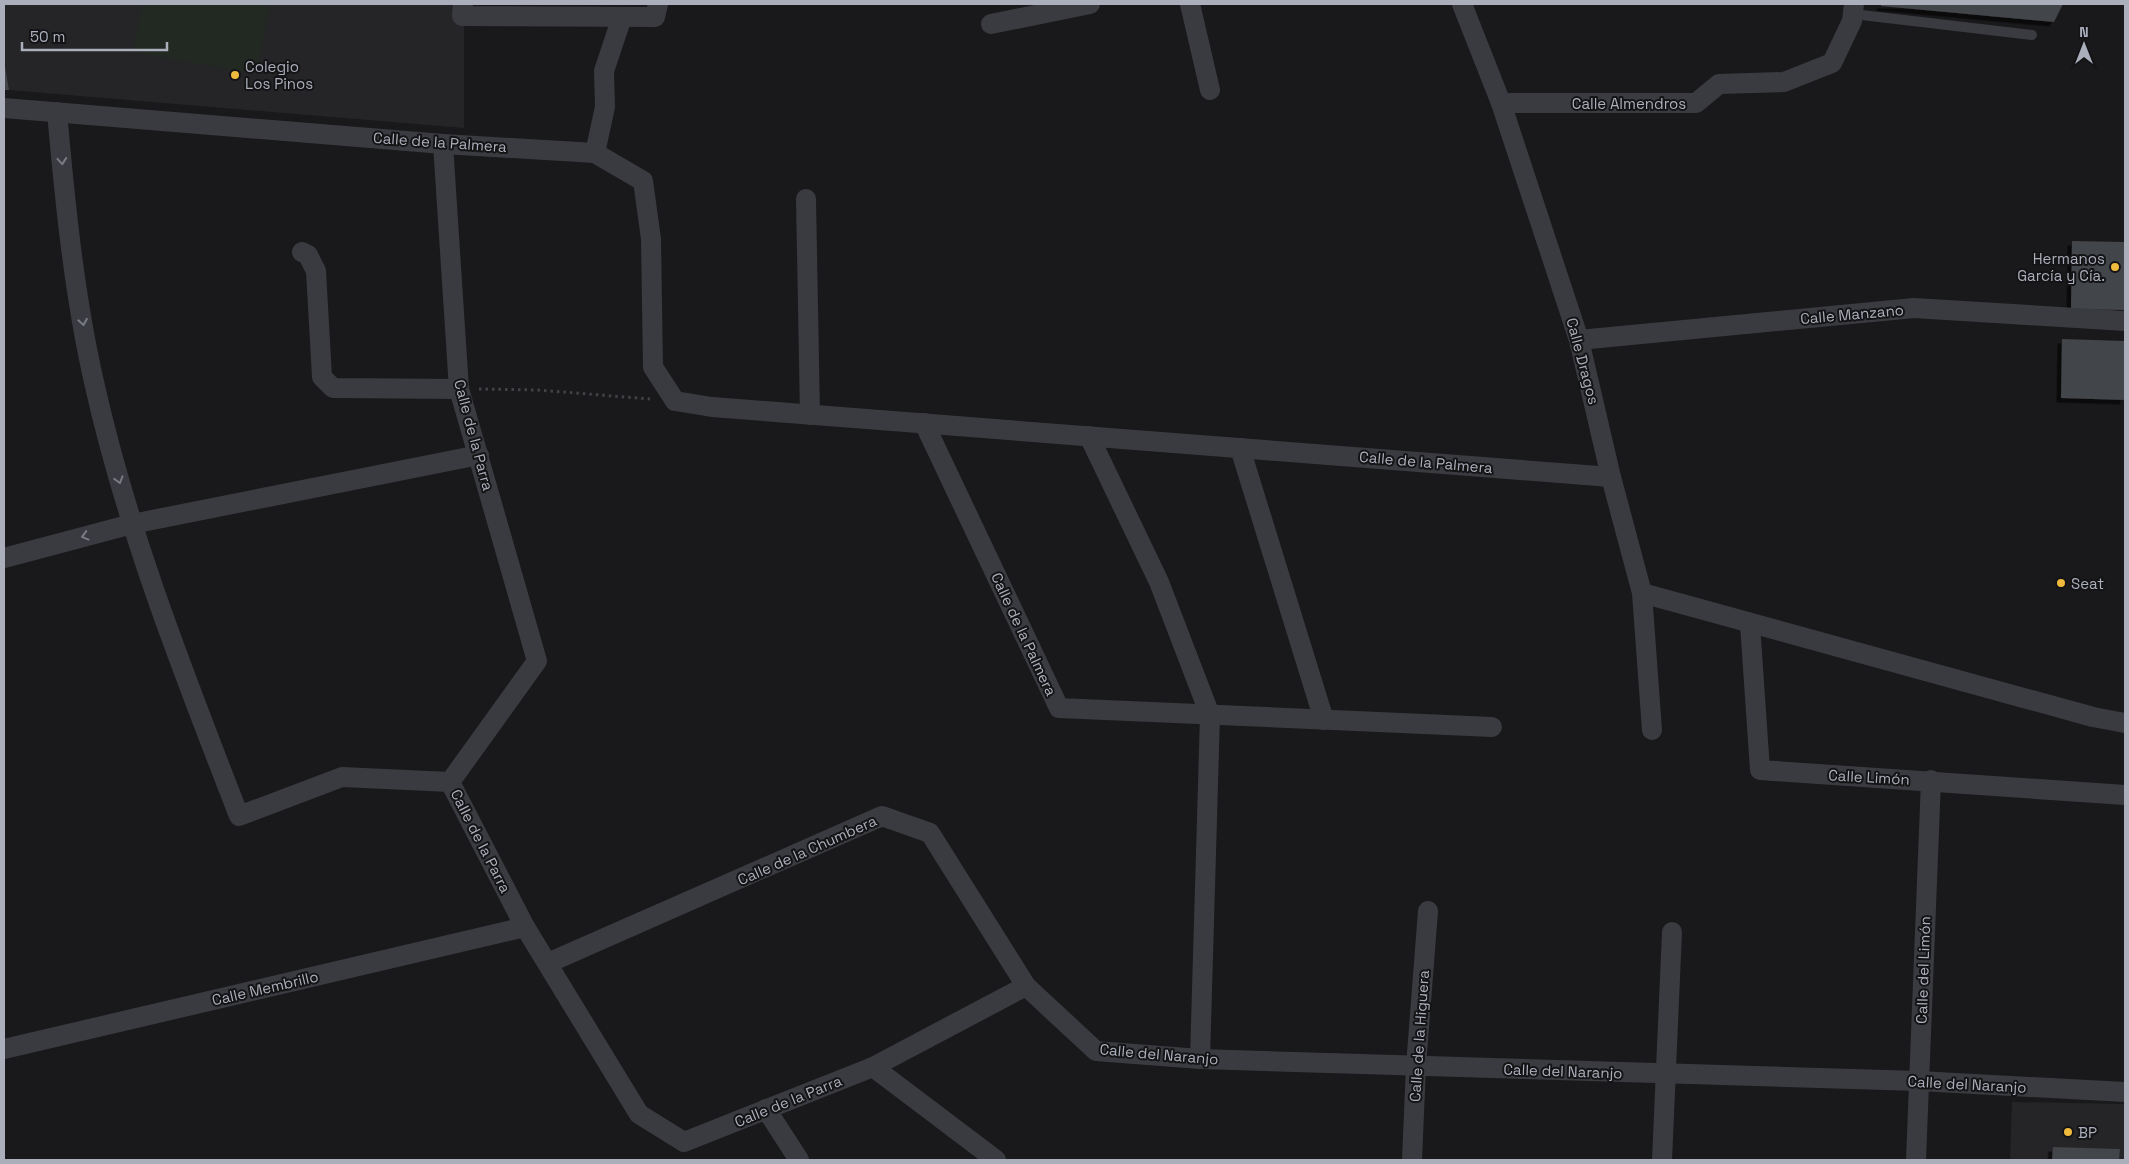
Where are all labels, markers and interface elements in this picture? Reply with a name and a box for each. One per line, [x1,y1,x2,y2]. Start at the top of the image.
scale bar [22,20,168,52]
north arrow [2059,20,2109,70]
text: N [2079,23,2089,41]
text: 50 m [30,27,65,46]
place label: Colegio Los Pinos [245,57,313,93]
marker: Colegio Los Pinos [229,69,241,81]
street label: Calle Almendros [1572,94,1686,113]
street label: Calle de la Palmera [373,128,508,156]
one-way arrow [56,157,67,165]
place label: Hermanos García y Cía. [2017,249,2105,285]
marker: Hermanos García y Cía. [2109,261,2121,273]
street label: Calle Manzano [1799,300,1905,328]
street label: Calle Dragos [1562,316,1604,406]
one-way arrow [77,317,87,326]
street label: Calle de la Parra [450,377,498,493]
street label: Calle de la Palmera [1359,447,1494,477]
one-way arrow [114,475,124,483]
one-way arrow [80,530,89,541]
street label: Calle de la Palmera [987,569,1061,699]
place label: Seat [2071,574,2104,593]
marker: Seat [2055,577,2067,589]
street label: Calle Limón [1828,765,1910,789]
street label: Calle de la Parra [447,786,516,896]
street label: Calle de la Chumbera [735,811,880,889]
street label: Calle del Limón [1912,916,1934,1024]
street label: Calle Membrillo [210,967,320,1009]
street label: Calle de la Higuera [1405,969,1433,1103]
street label: Calle del Naranjo [1099,1039,1219,1069]
street label: Calle del Naranjo [1503,1059,1623,1083]
street label: Calle de la Parra [732,1071,845,1131]
street label: Calle del Naranjo [1907,1071,2027,1097]
place label: BP [2078,1123,2097,1142]
marker: BP [2062,1126,2074,1138]

